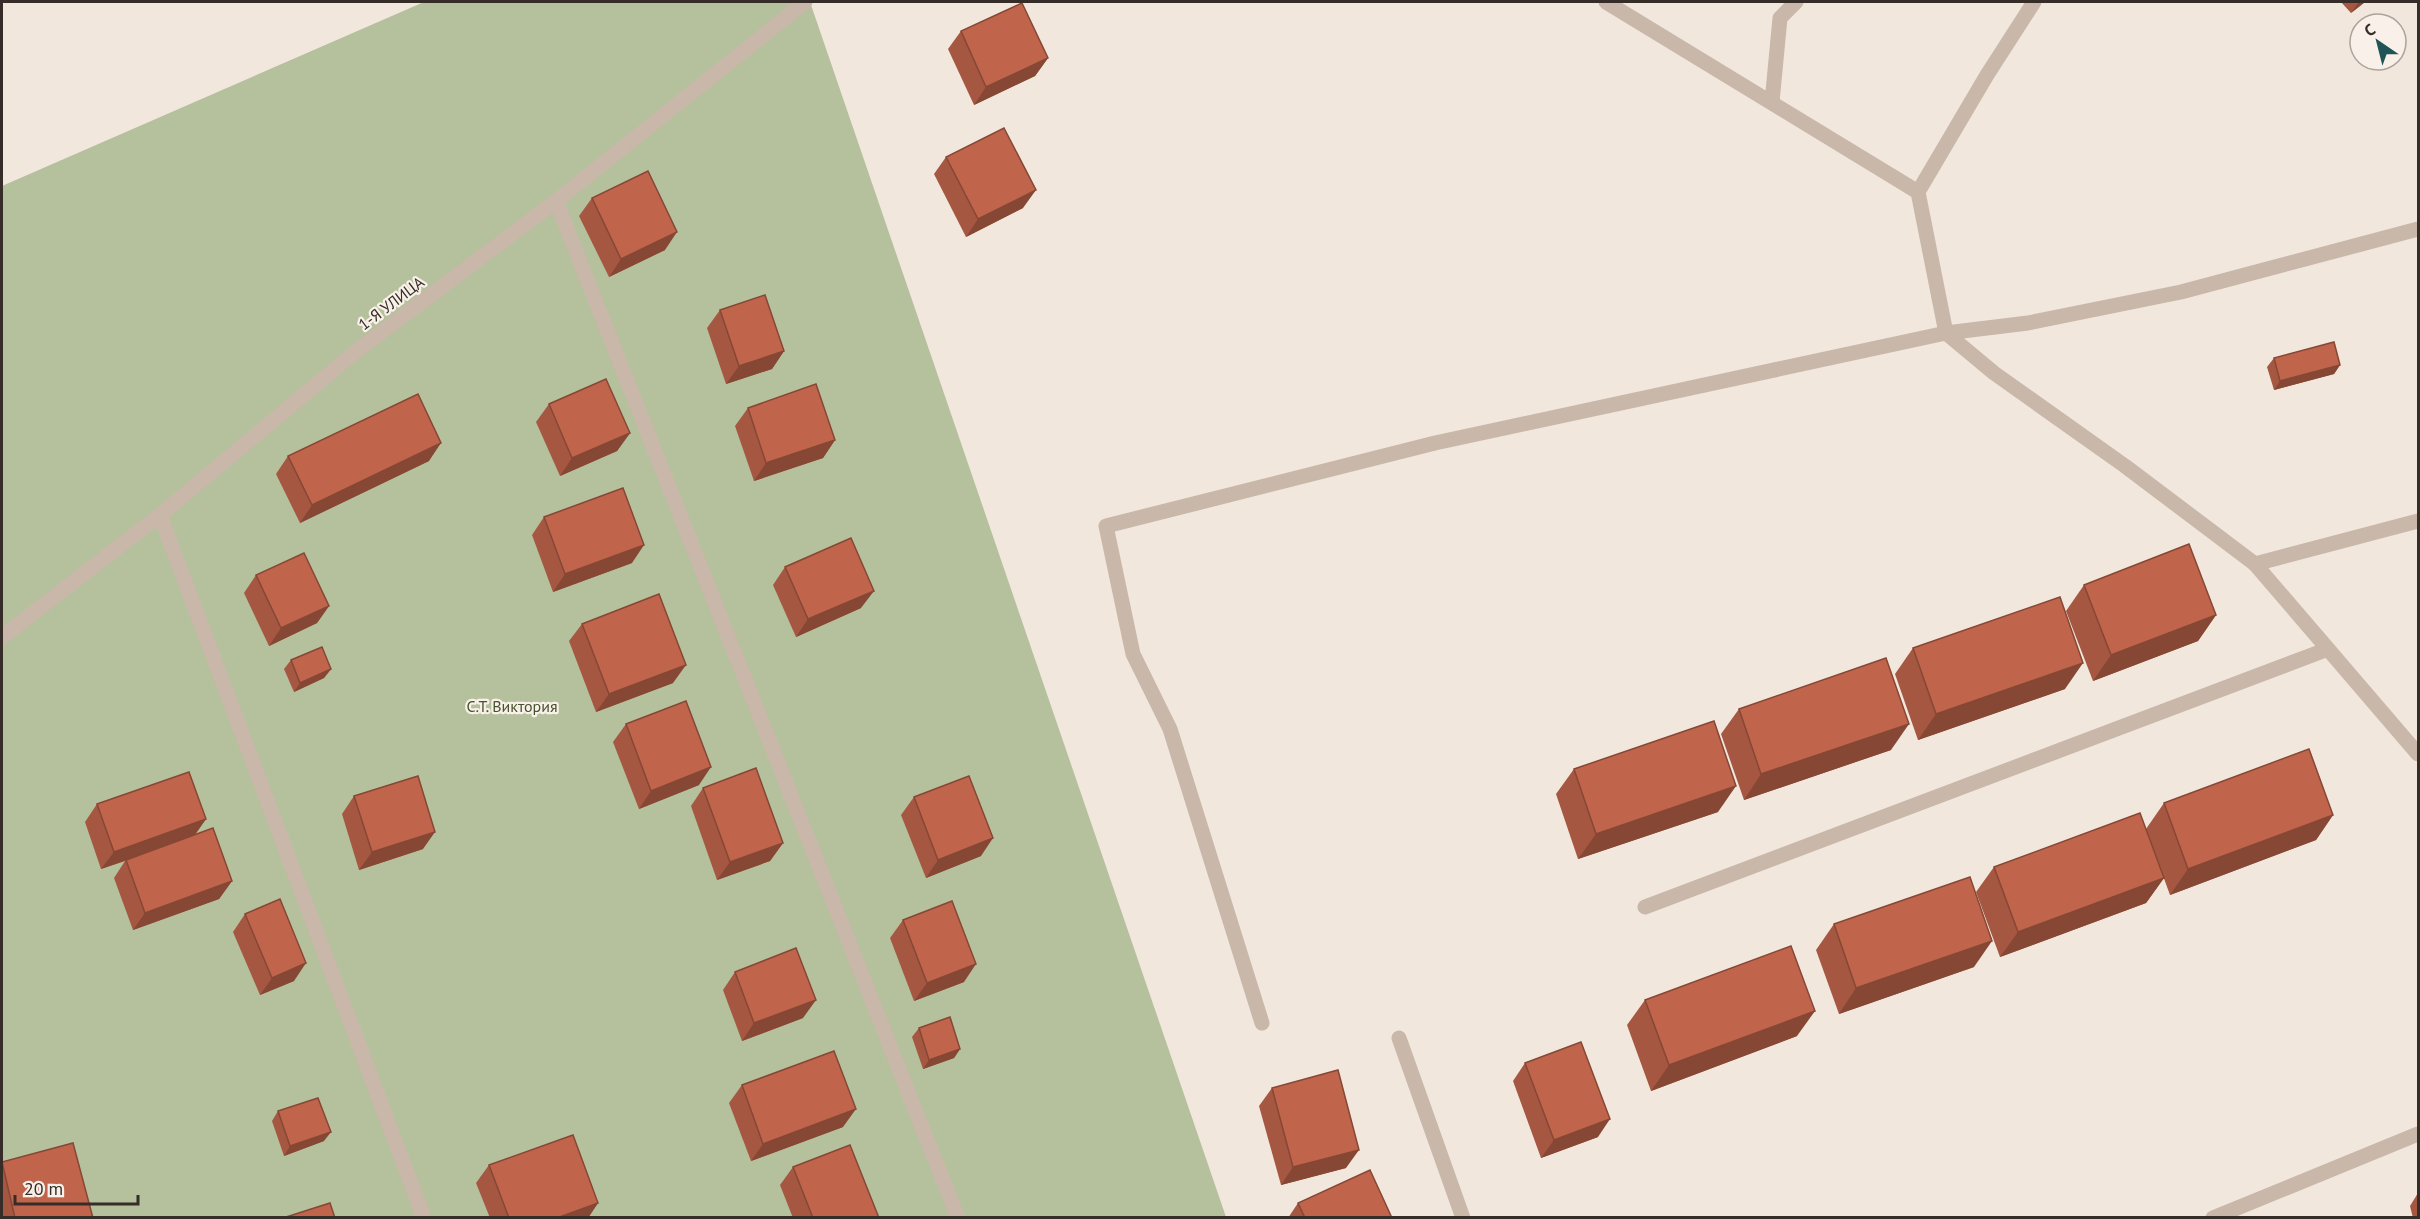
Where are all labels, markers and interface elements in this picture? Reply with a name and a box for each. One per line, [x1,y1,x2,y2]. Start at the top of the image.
north arrow [2348,12,2408,72]
text: С [2360,19,2379,40]
street label: 1-Я УЛИЦА [354,271,428,334]
park label: С.Т. Виктория [466,696,558,716]
scale bar [15,1168,138,1206]
text: 20 m [24,1177,63,1200]

